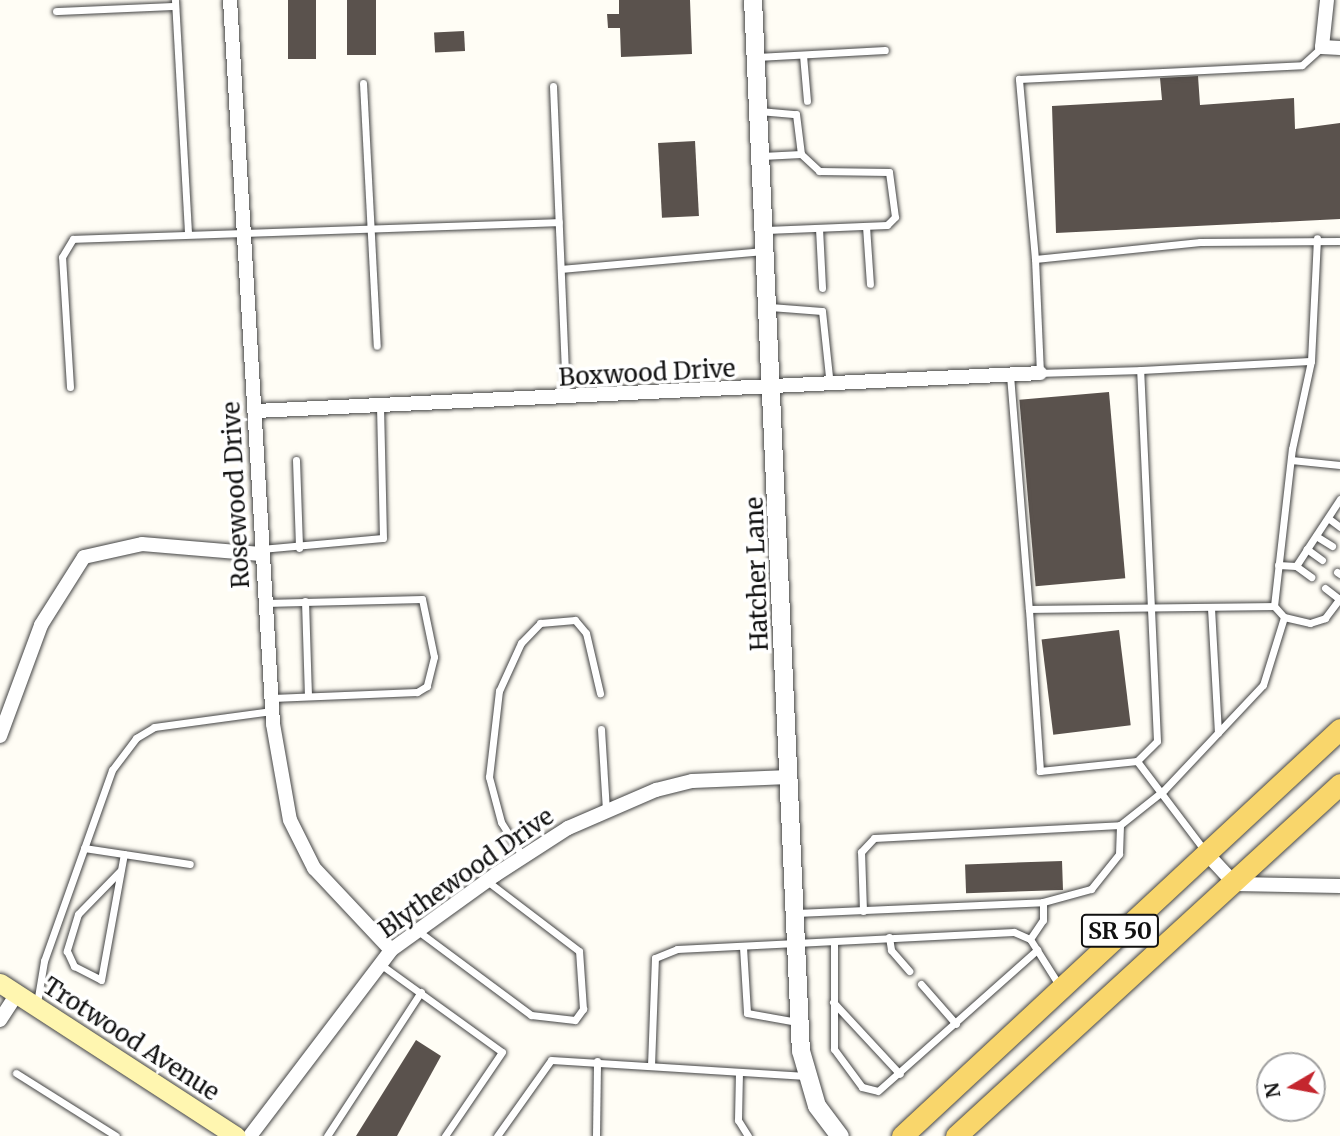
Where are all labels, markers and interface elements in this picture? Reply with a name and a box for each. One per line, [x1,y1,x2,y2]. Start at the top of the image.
street label: Boxwood Drive [558,354,736,392]
street label: Rosewood Drive [217,401,255,589]
street label: Hatcher Lane [740,496,774,652]
street label: Blythewood Drive [373,802,559,944]
road number: SR 50 [1080,912,1160,950]
street label: Trotwood Avenue [38,971,224,1107]
north arrow [1256,1052,1326,1122]
text: N [1259,1081,1285,1100]

